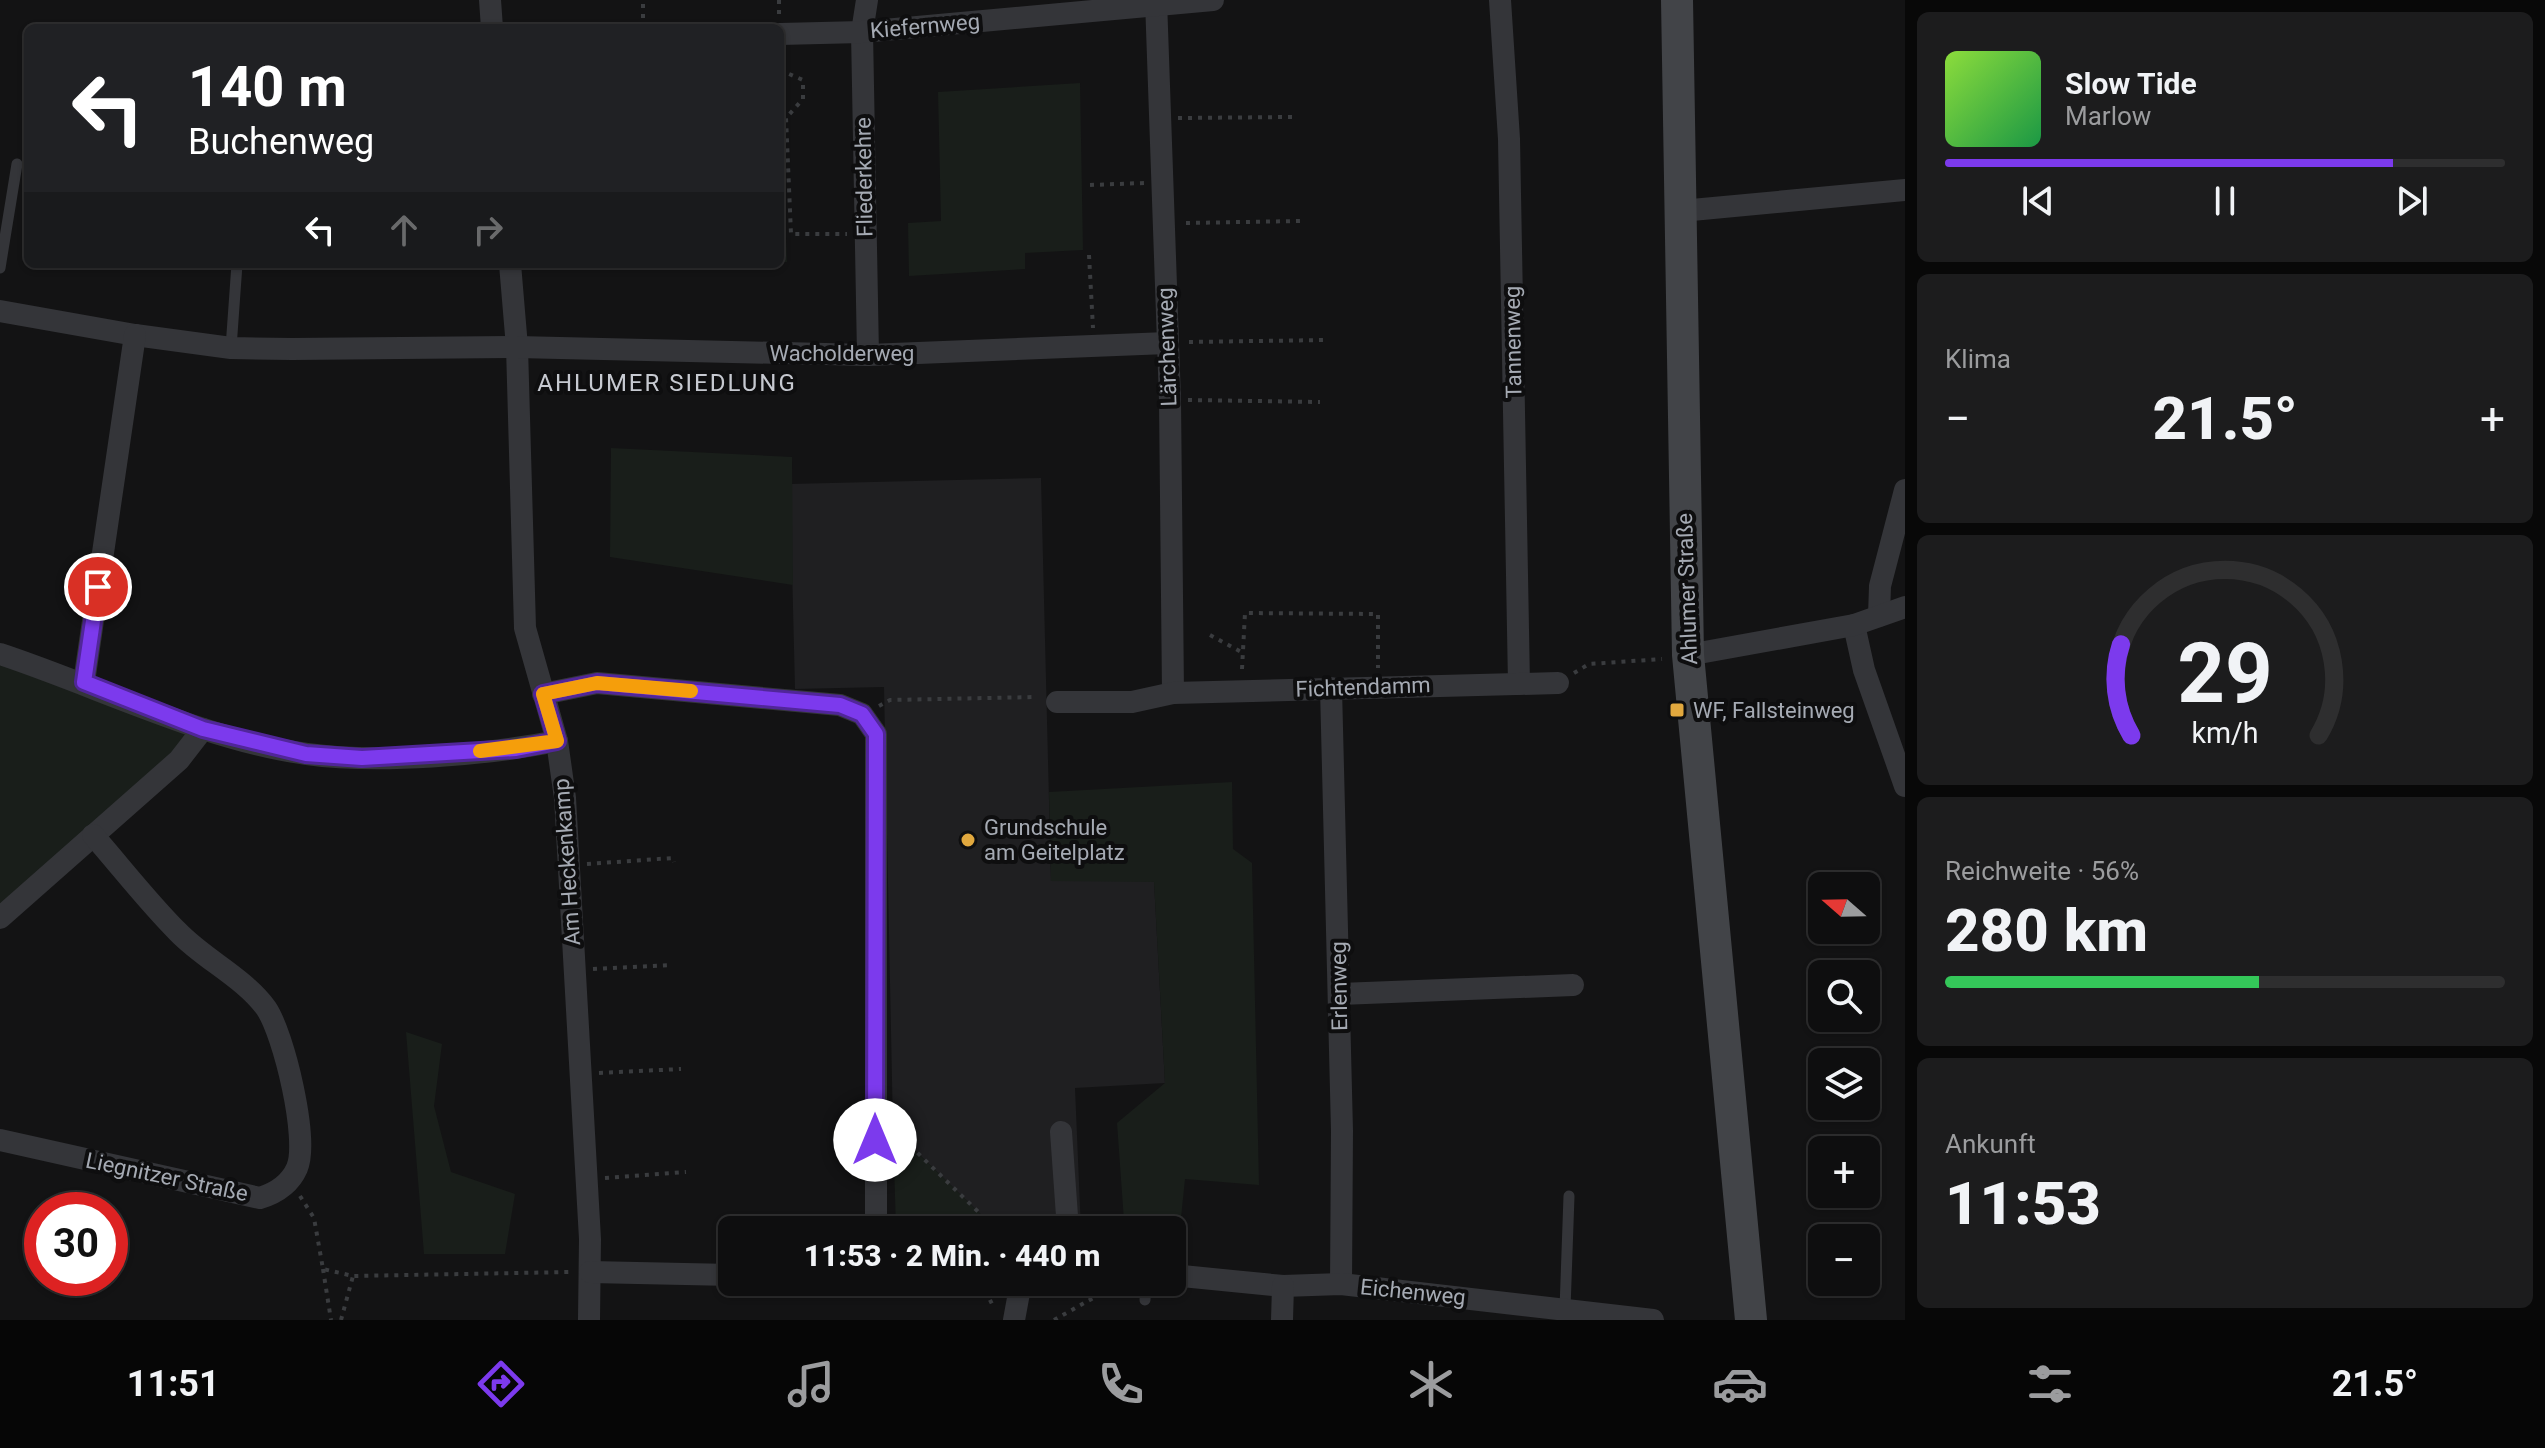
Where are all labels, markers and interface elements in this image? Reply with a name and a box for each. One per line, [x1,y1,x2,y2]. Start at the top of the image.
street label: Kiefernweg [869,9,981,43]
text: 140 m [188,54,347,120]
icon: left [56,56,160,160]
text: Slow Tide [2065,66,2197,101]
text: Marlow [2065,101,2151,131]
street label: Fliederkehre [850,117,878,237]
text: Buchenweg [188,121,374,163]
icon: previous [2016,179,2060,223]
icon: pause [2203,179,2247,223]
icon: next [2390,179,2434,223]
icon: left [298,208,342,252]
icon: ahead [382,208,426,252]
icon: right [466,208,510,252]
street label: Tannenweg [1500,286,1526,398]
street label: Lärchenweg [1152,287,1182,407]
street label: Wacholderweg [770,341,914,366]
text: Klima [1945,344,2011,374]
district label: AHLUMER SIEDLUNG [537,369,797,397]
text: 21.5° [2153,383,2298,454]
text: − [1945,393,1970,445]
text: + [2480,393,2505,445]
street label: Ahlumer Straße [1672,513,1702,665]
pin [64,553,132,621]
icon: arrive [76,565,120,609]
text: 29 [2177,625,2273,722]
street label: Fichtendamm [1295,672,1431,702]
place label: WF, Fallsteinweg [1693,698,1855,723]
marker: WF, Fallsteinweg [1668,701,1686,719]
text: km/h [2191,716,2259,750]
street label: Am Heckenkamp [549,778,585,946]
place label: Grundschule am Geitelplatz [984,815,1125,865]
marker: Grundschule am Geitelplatz [959,831,977,849]
text: Reichweite · 56% [1945,856,2139,886]
north arrow [1808,872,1880,944]
map controls [1808,872,1880,1296]
text: 280 km [1945,895,2148,966]
street label: Erlenweg [1326,941,1352,1031]
button: search [1808,960,1880,1032]
button: layers [1808,1048,1880,1120]
position arrow [833,1098,917,1182]
text: Ankunft [1945,1129,2036,1159]
button: + [1808,1136,1880,1208]
street label: Liegnitzer Straße [84,1148,250,1206]
text: 11:53 [1945,1168,2101,1239]
speed limit sign: 30 [24,1192,128,1296]
button: − [1808,1224,1880,1296]
text: 11:53 · 2 Min. · 440 m [804,1238,1100,1273]
street label: Eichenweg [1359,1274,1467,1310]
icon: directions [473,1356,529,1412]
icon: music [783,1356,839,1412]
icon: phone [1093,1356,1149,1412]
icon: climate [1403,1356,1459,1412]
icon: car [1712,1356,1768,1412]
icon: filters [2022,1356,2078,1412]
text: 11:51 [127,1363,220,1405]
text: 21.5° [2332,1363,2418,1405]

